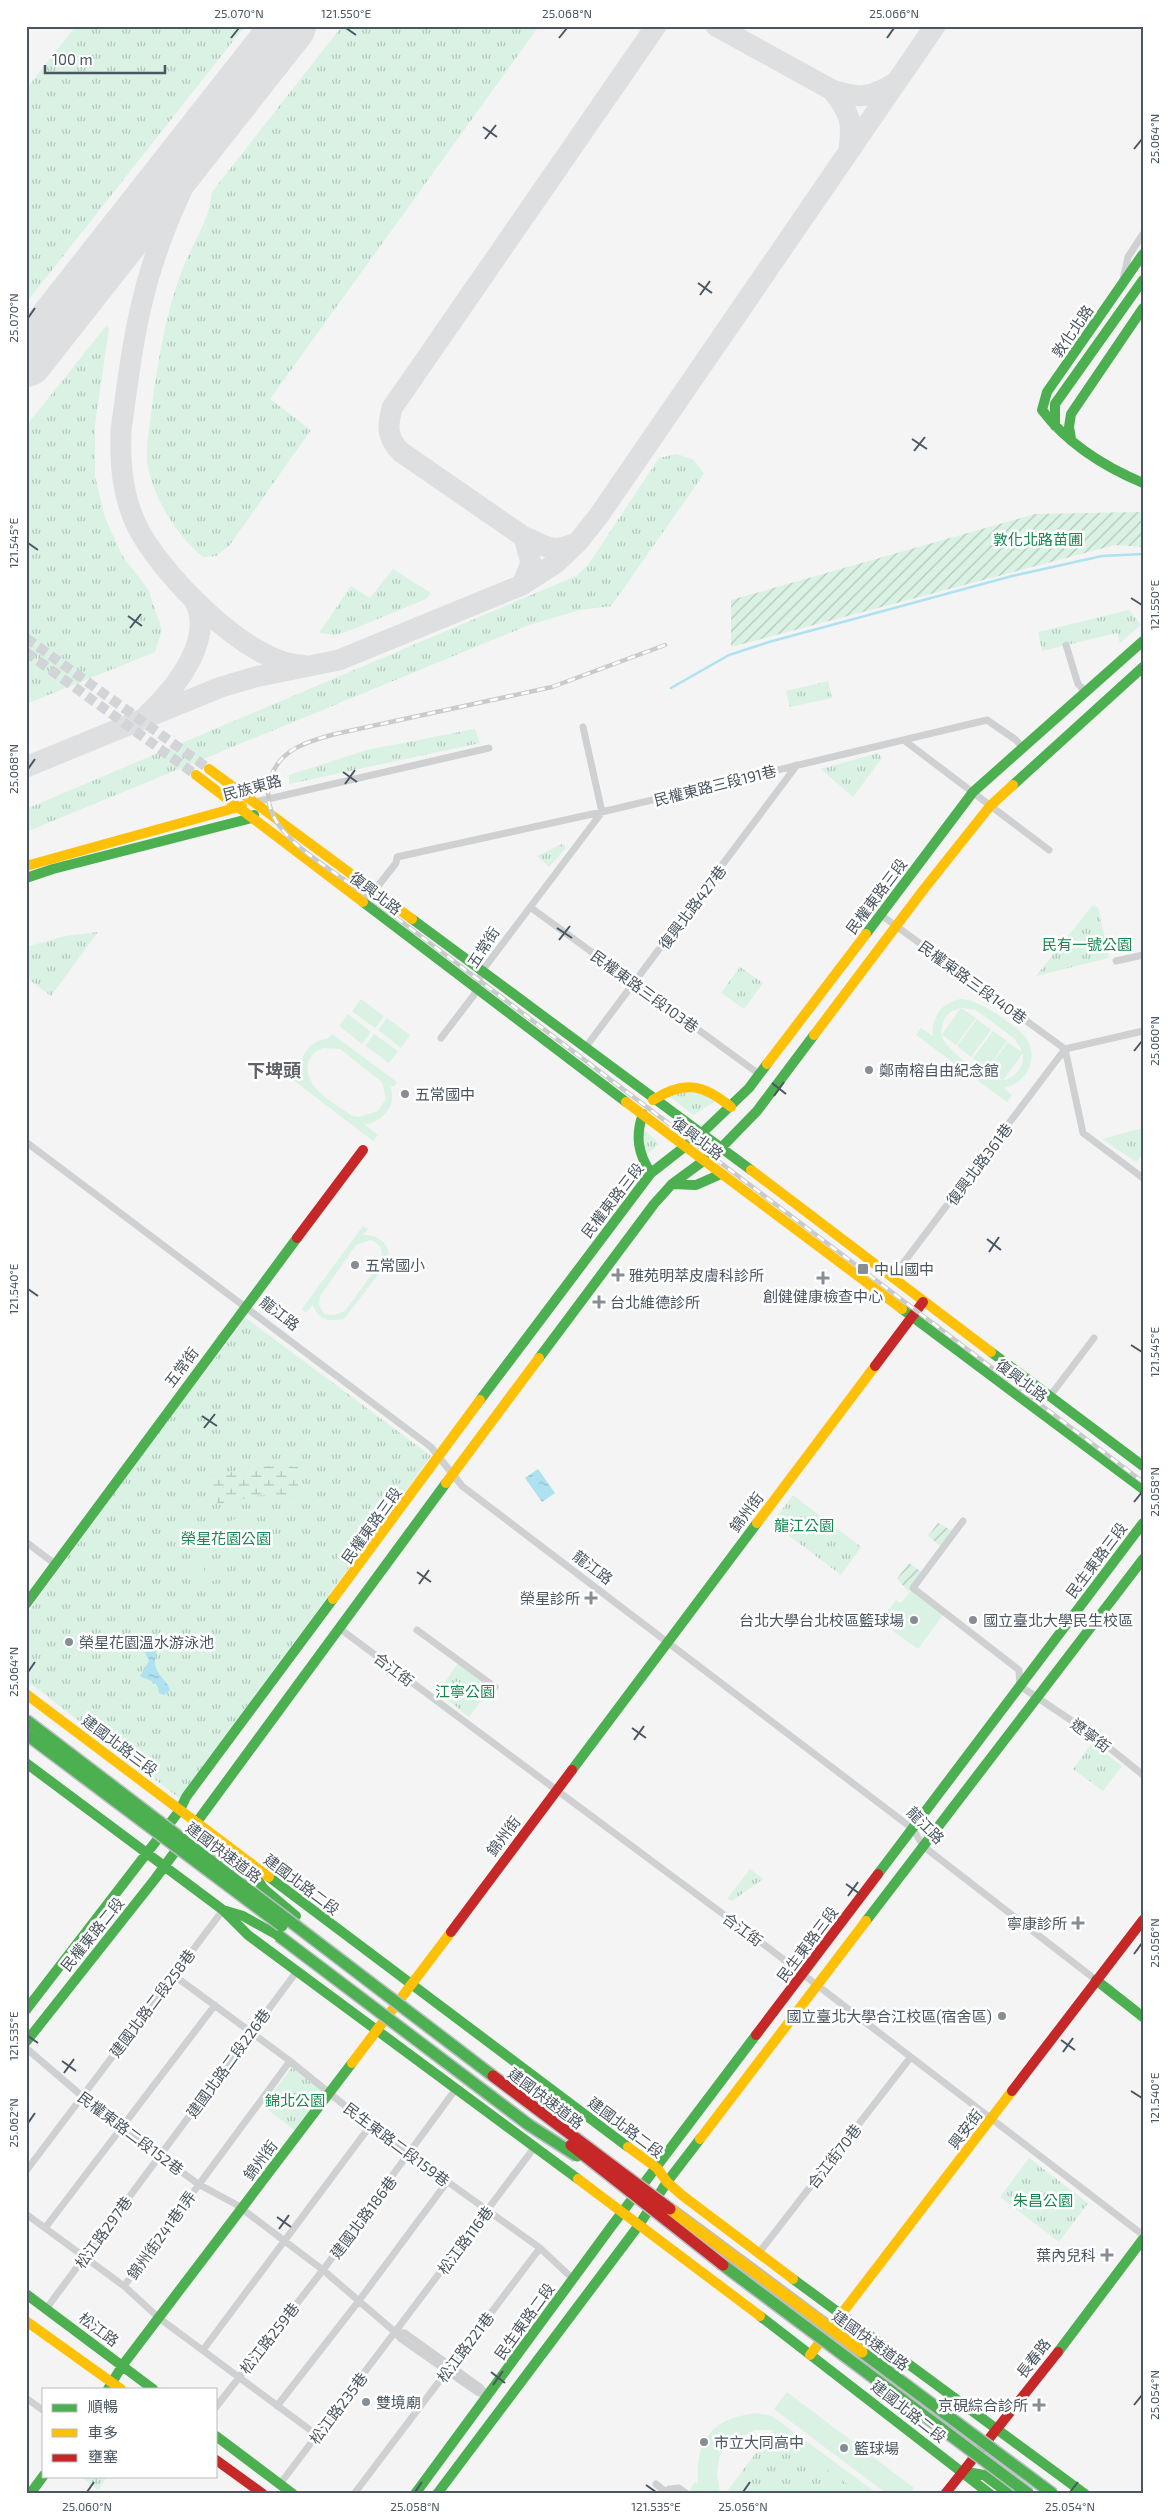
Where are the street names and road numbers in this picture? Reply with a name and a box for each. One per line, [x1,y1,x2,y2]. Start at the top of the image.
street label: 敦化北路 [1047,301,1097,361]
street label: 民權東路三段191巷 [652,761,778,809]
street label: 民族東路 [221,771,283,803]
street label: 民權東路三段 [842,855,910,937]
street label: 復興北路427巷 [655,862,729,952]
street label: 復興北路 [347,868,405,918]
street label: 五常街 [463,923,503,971]
street label: 民權東路三段140巷 [915,937,1031,1027]
street label: 民權東路三段103巷 [588,946,702,1036]
street label: 復興北路 [669,1113,727,1163]
street label: 復興北路361巷 [942,1119,1016,1209]
street label: 民權東路三段 [577,1159,647,1241]
street label: 龍江路 [257,1292,303,1334]
street label: 五常街 [160,1344,202,1390]
street label: 復興北路 [993,1355,1051,1405]
street label: 民權東路三段 [337,1483,405,1567]
street label: 錦州街 [725,1489,767,1535]
street label: 民生東路三段 [1062,1519,1130,1601]
street label: 龍江路 [570,1546,616,1588]
street label: 合江街 [371,1648,417,1690]
street label: 建國北路三段 [79,1711,161,1779]
street label: 遼寧街 [1068,1714,1114,1756]
street label: 龍江路 [904,1803,948,1847]
street label: 錦州街 [482,1813,524,1859]
street label: 建國快速道路 [183,1818,265,1886]
street label: 建國北路二段 [261,1850,343,1918]
street label: 民權東路二段 [57,1893,127,1975]
street label: 民生東路三段 [773,1903,841,1985]
street label: 合江街 [720,1908,766,1950]
street label: 建國北路二段258巷 [106,1945,198,2061]
street label: 建國北路二段226巷 [182,2005,274,2121]
street label: 建國快速道路 [505,2064,587,2132]
street label: 民權東路二段152巷 [75,2087,187,2179]
street label: 建國北路二段 [585,2093,667,2161]
street label: 民生東路二段159巷 [341,2098,453,2190]
street label: 興安街 [944,2106,986,2152]
street label: 合江街70巷 [803,2120,865,2192]
street label: 錦州街 [239,2137,281,2183]
street label: 建國北路186巷 [326,2172,400,2262]
street label: 錦州街241巷1弄 [123,2187,199,2283]
street label: 松江路297巷 [71,2192,135,2272]
street label: 松江路116巷 [434,2202,496,2278]
street label: 民生東路二段 [490,2279,558,2363]
street label: 松江路259巷 [236,2299,302,2377]
street label: 建國快速道路 [829,2306,913,2374]
street label: 松江路 [76,2308,122,2350]
street label: 松江路221巷 [433,2309,497,2385]
street label: 長春路 [1012,2335,1054,2381]
street label: 松江路235巷 [305,2369,371,2447]
street label: 建國北路二段 [868,2376,950,2446]

